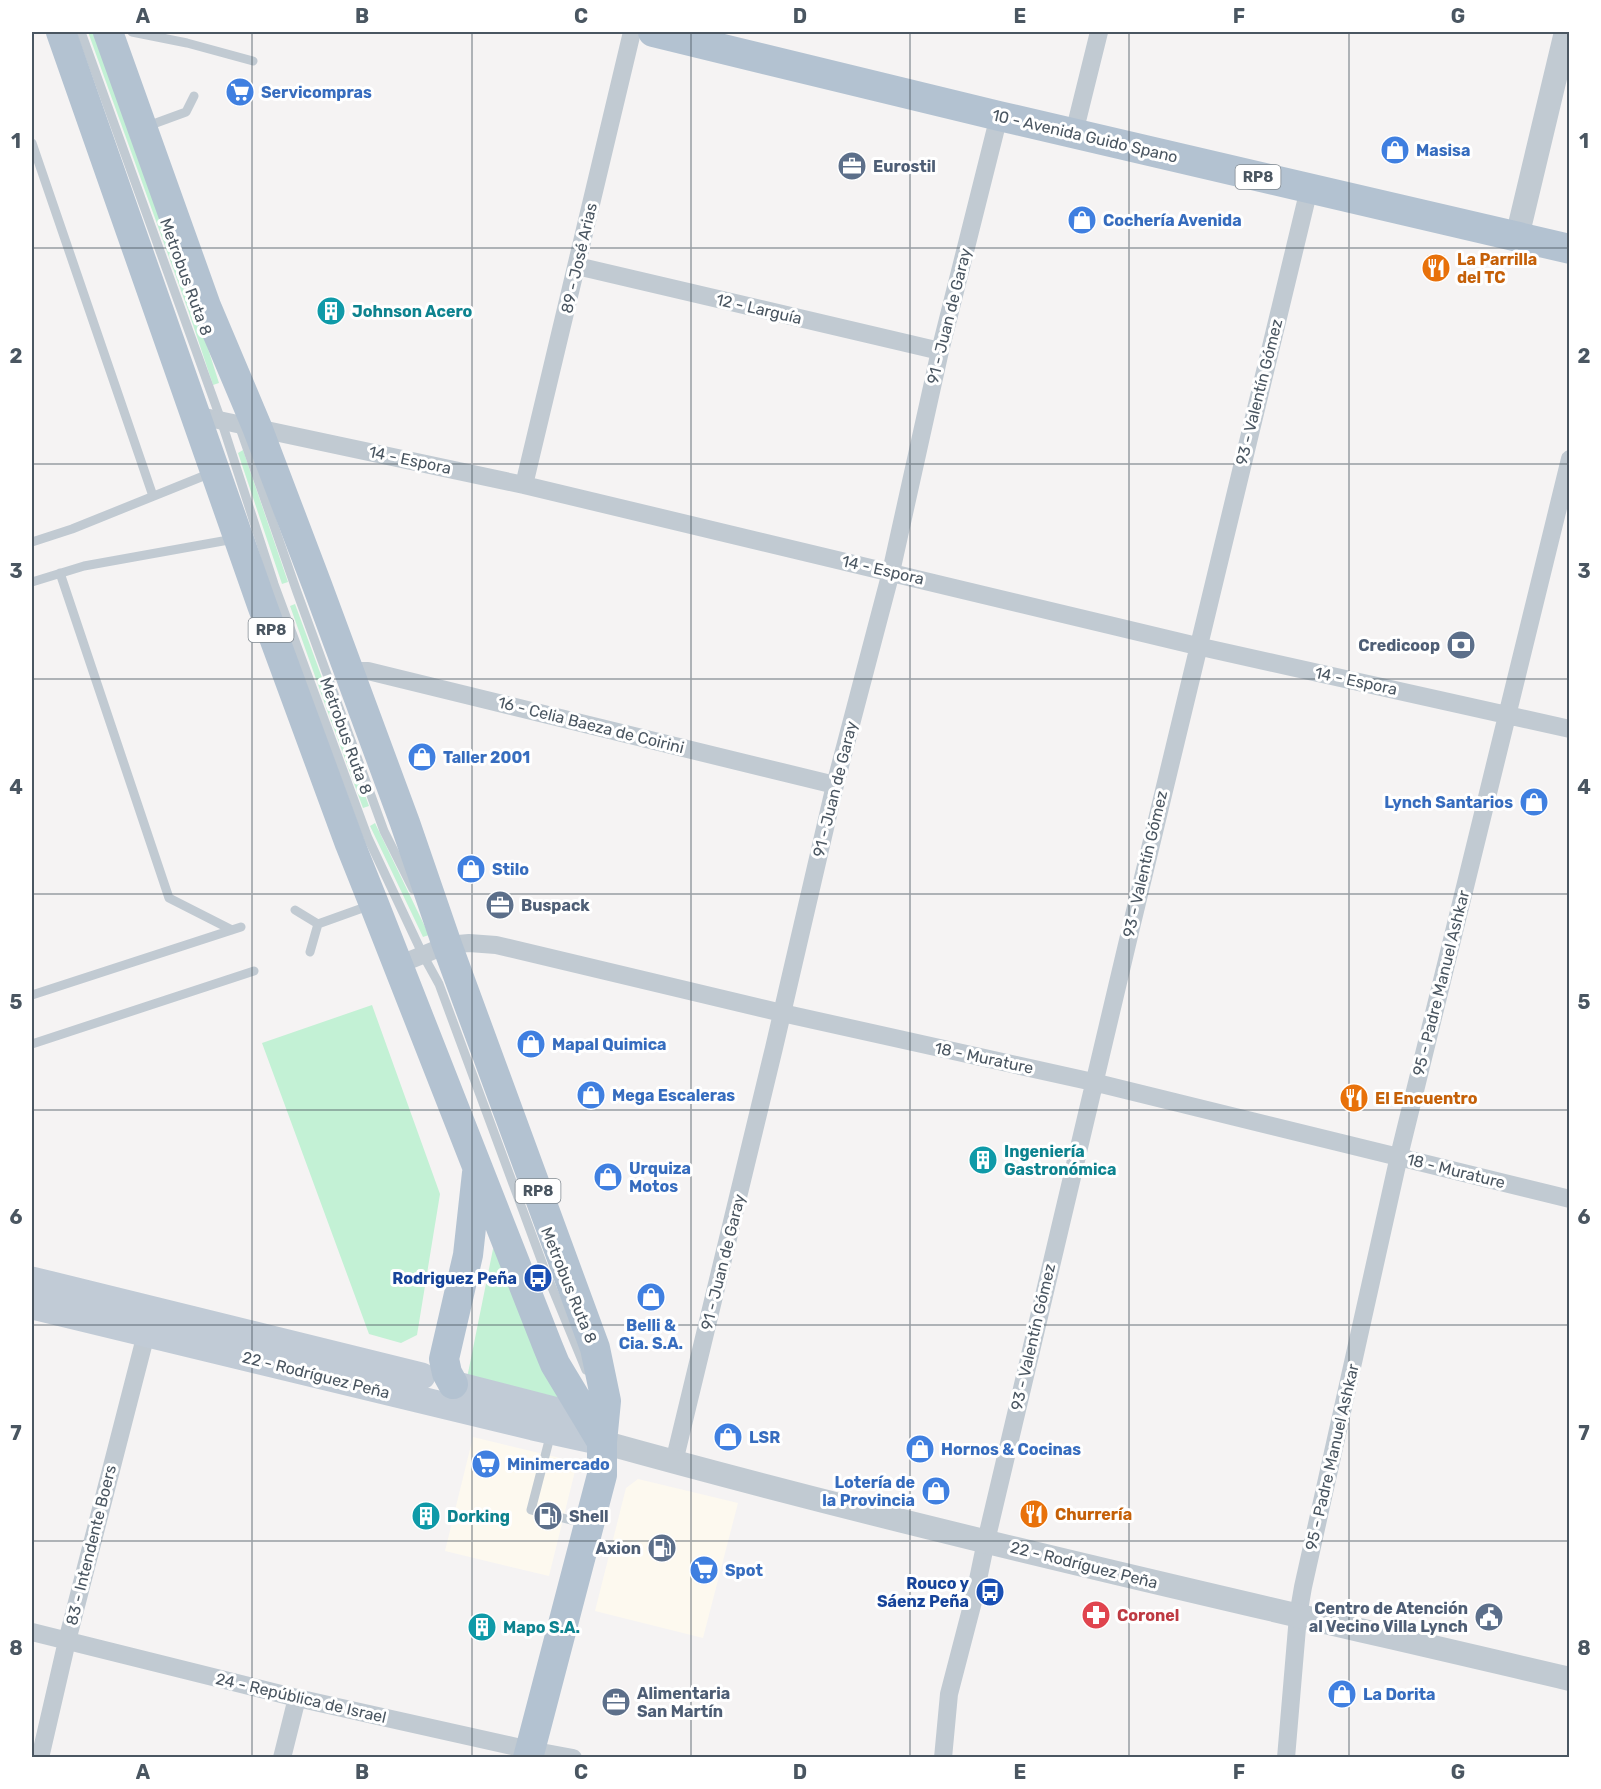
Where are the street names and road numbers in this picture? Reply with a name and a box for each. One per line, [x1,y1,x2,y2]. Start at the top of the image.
street label: 10 - Avenida Guido Spano [990,105,1180,167]
road number: RP8 [1236,165,1280,189]
street label: 89 - José Arias [557,201,601,315]
street label: Metrobus Ruta 8 [156,216,216,338]
street label: 91 - Juan de Garay [923,246,975,386]
street label: 12 - Larguía [714,290,804,328]
street label: 93 - Valentín Gómez [1232,317,1286,467]
street label: 14 - Espora [367,442,453,478]
street label: 14 - Espora [840,551,926,589]
road number: RP8 [248,618,294,642]
street label: 14 - Espora [1313,663,1399,699]
street label: Metrobus Ruta 8 [316,675,376,797]
street label: 16 - Celia Baeza de Coirini [496,693,686,757]
street label: 91 - Juan de Garay [809,719,861,859]
street label: 93 - Valentín Gómez [1119,789,1171,939]
street label: 95 - Padre Manuel Ashkar [1409,888,1473,1078]
street label: 18 - Murature [933,1038,1035,1078]
street label: 18 - Murature [1405,1150,1507,1192]
road number: RP8 [516,1179,560,1203]
street label: 91 - Juan de Garay [697,1192,749,1332]
street label: Metrobus Ruta 8 [537,1224,601,1346]
street label: 93 - Valentín Gómez [1007,1262,1059,1412]
street label: 22 - Rodríguez Peña [240,1347,392,1403]
street label: 95 - Padre Manuel Ashkar [1301,1362,1363,1552]
street label: 83 - Intendente Boers [62,1463,120,1627]
street label: 22 - Rodríguez Peña [1008,1537,1160,1593]
street label: 24 - República de Israel [214,1669,388,1727]

